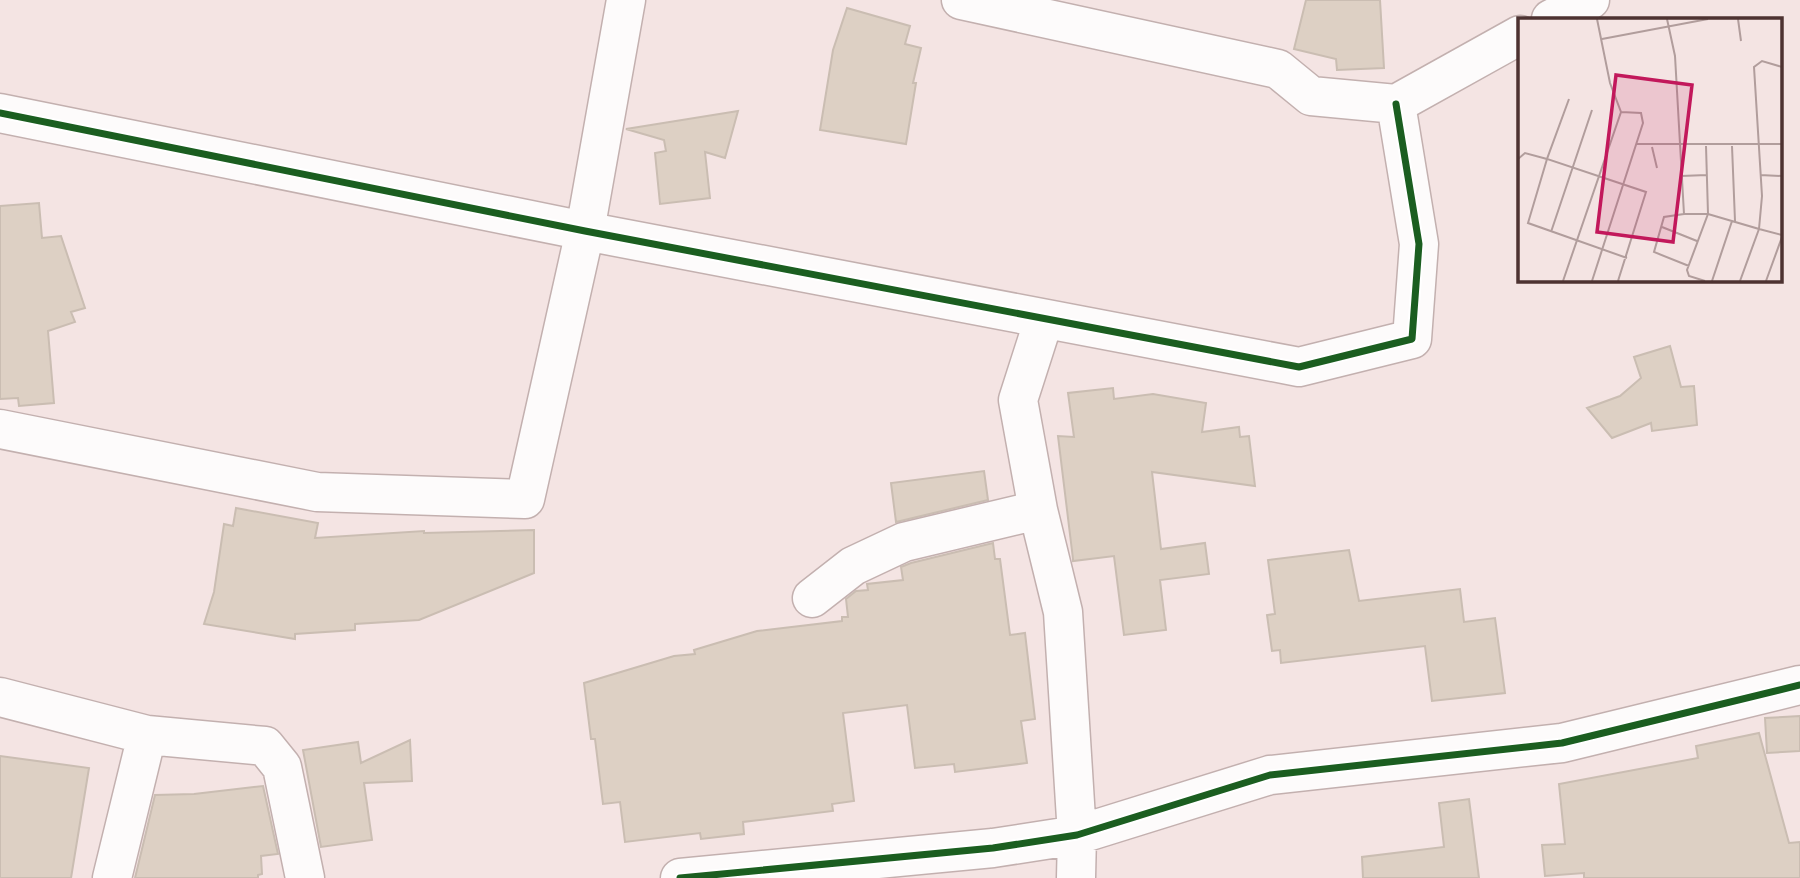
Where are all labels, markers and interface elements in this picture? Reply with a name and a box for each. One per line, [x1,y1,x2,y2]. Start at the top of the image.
inset map [1518,18,1783,282]

